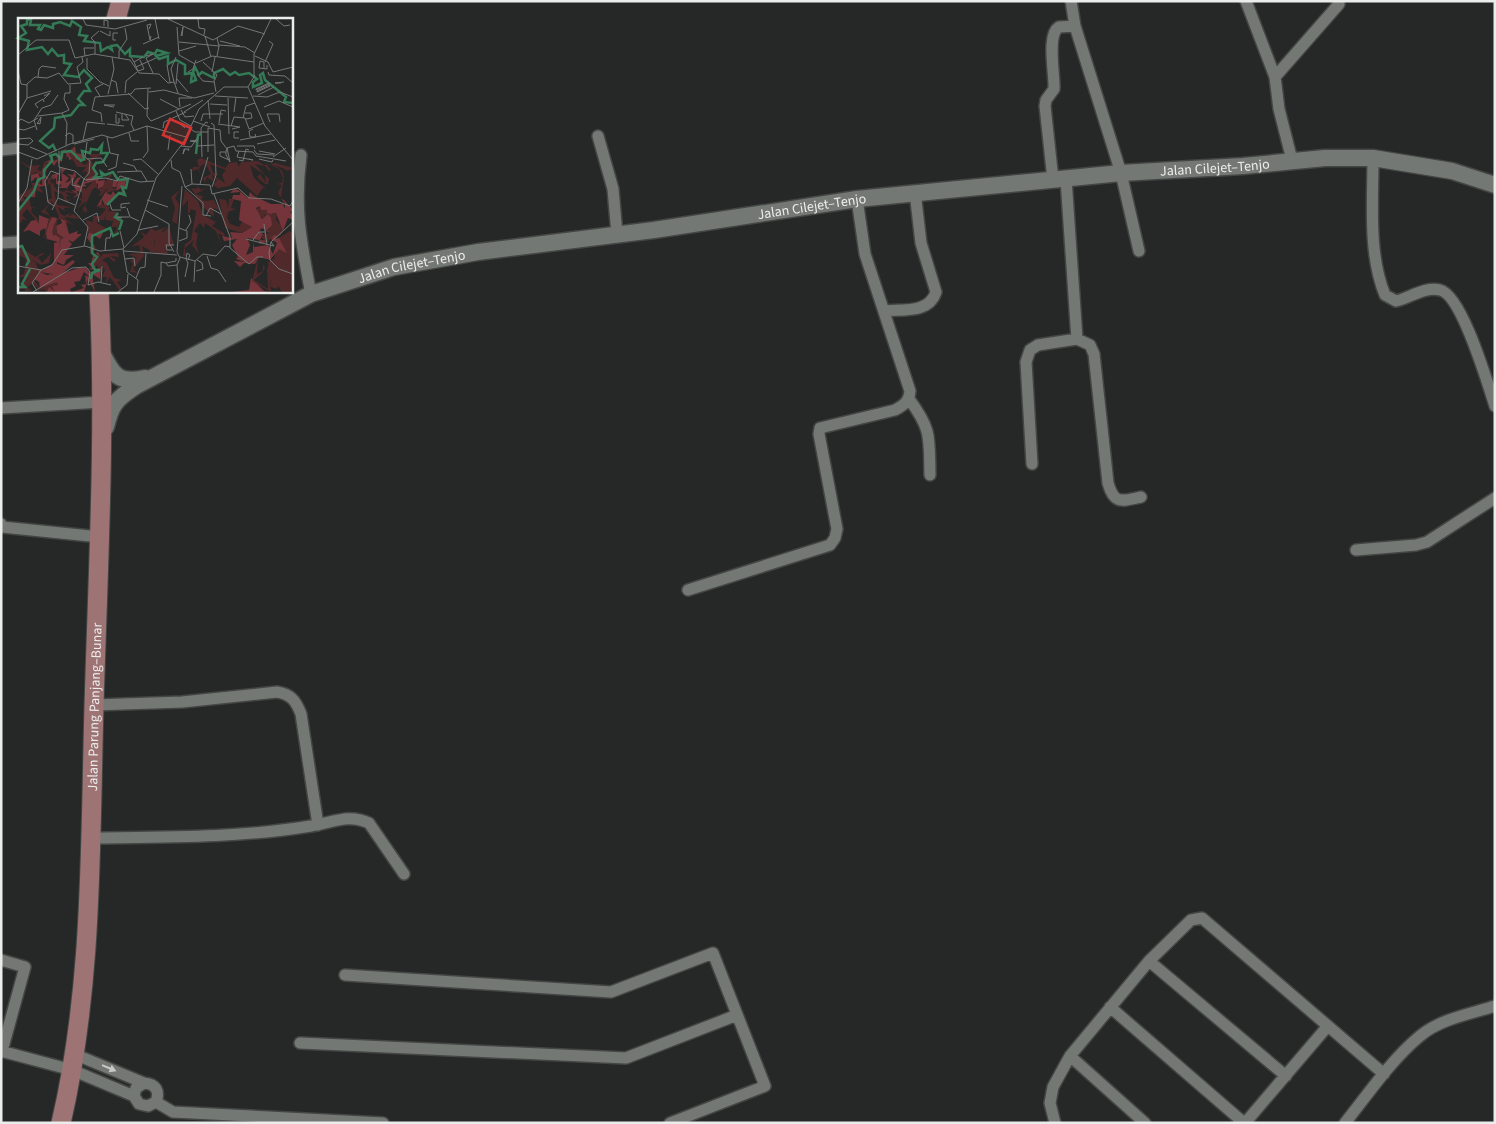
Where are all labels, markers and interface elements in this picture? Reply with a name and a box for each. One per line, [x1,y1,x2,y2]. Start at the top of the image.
inset map [18,18,292,292]
street label: Jalan Cilejet–Tenjo [1159,154,1271,182]
street label: Jalan Cilejet–Tenjo [756,189,867,225]
street label: Jalan Cilejet–Tenjo [355,245,467,289]
street label: Jalan Parung Panjang–Bunar [83,622,108,792]
one-way arrow [102,1065,116,1073]

